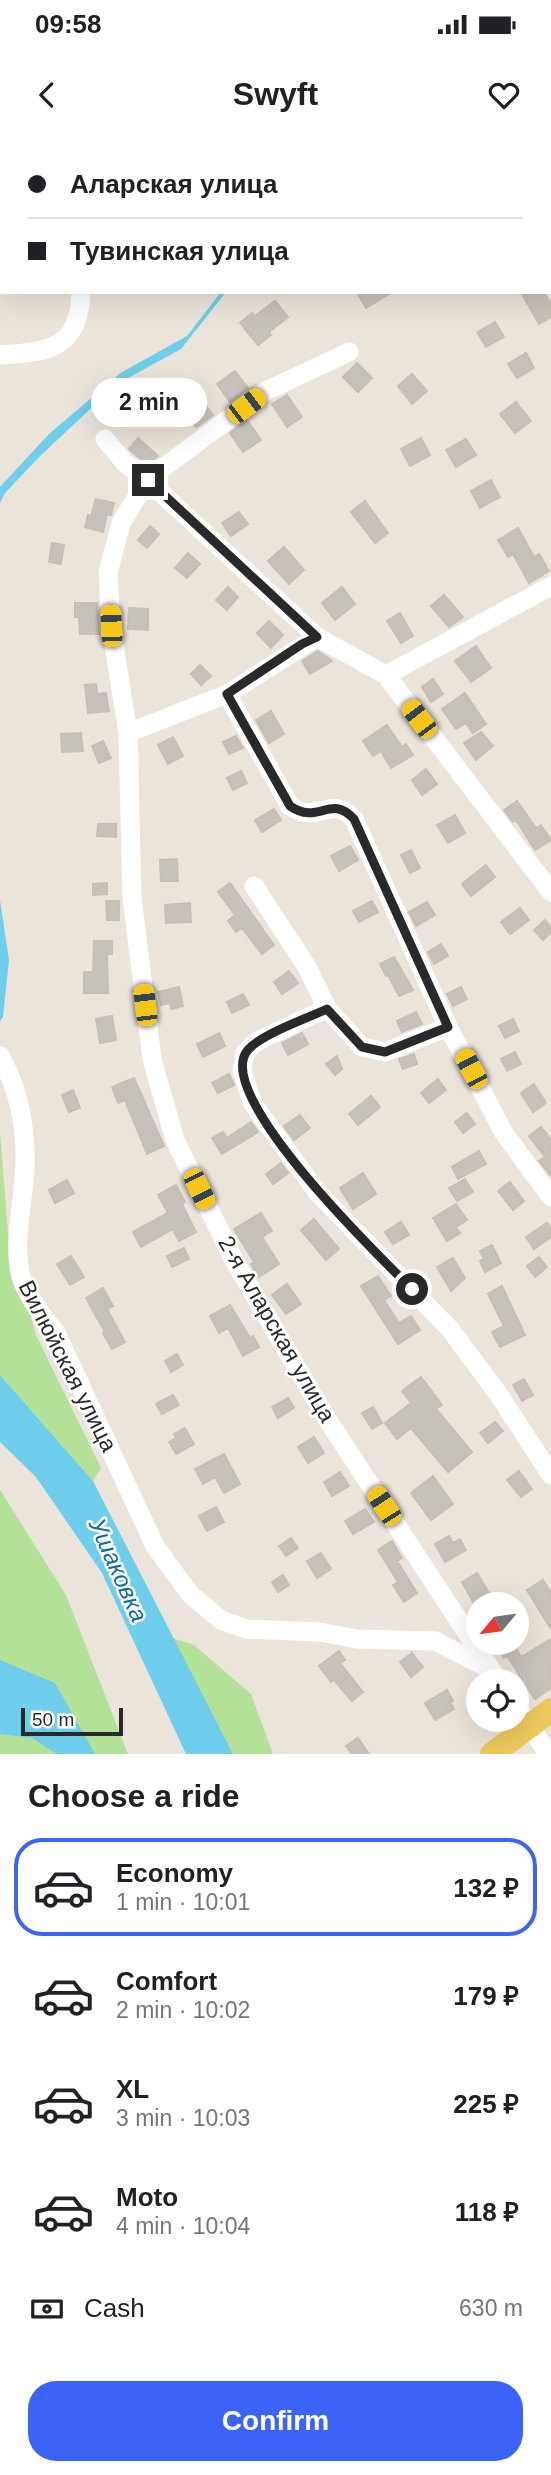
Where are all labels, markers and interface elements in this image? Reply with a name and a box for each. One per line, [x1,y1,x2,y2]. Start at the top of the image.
text: 09:58 [35,9,102,39]
icon: back [28,76,66,114]
text: Swyft [233,76,318,112]
icon: heart [485,76,523,114]
text: Аларская улица [70,169,277,199]
text: Тувинская улица [70,236,289,266]
callout: 2 min [90,378,206,428]
car [223,385,270,427]
text: 2 min [119,389,179,415]
route end [132,464,164,496]
car [100,604,123,648]
car [398,696,441,742]
car [133,983,158,1027]
car [452,1046,491,1092]
car [181,1166,218,1212]
street label: 2-я Аларская улица [213,1231,341,1427]
route start [396,1273,428,1305]
street label: Вилюйская улица [14,1276,122,1456]
car [364,1483,405,1529]
water label: Ушаковка [83,1513,153,1626]
north arrow [466,1592,528,1656]
map controls [466,1592,529,1732]
button: locate [466,1669,529,1732]
scale bar [21,1705,122,1737]
text: 50 m [32,1709,74,1730]
text: Choose a ride [28,1778,240,1814]
icon: car [32,1856,95,1919]
text: Economy [116,1858,233,1888]
text: 132 ₽ [453,1873,519,1903]
text: 1 min · 10:01 [116,1889,250,1915]
icon: car [32,1964,95,2027]
text: Comfort [116,1966,217,1996]
text: 179 ₽ [453,1981,519,2011]
text: 2 min · 10:02 [116,1997,250,2023]
icon: car [32,2072,95,2135]
text: XL [116,2074,149,2104]
text: 225 ₽ [453,2089,519,2119]
text: 3 min · 10:03 [116,2105,250,2131]
icon: car [32,2180,95,2243]
text: Moto [116,2182,178,2212]
text: 118 ₽ [455,2197,519,2227]
text: 4 min · 10:04 [116,2213,250,2239]
icon: cash [28,2290,66,2328]
text: Cash [84,2293,145,2323]
text: 630 m [459,2295,523,2321]
button: Confirm [28,2381,523,2461]

